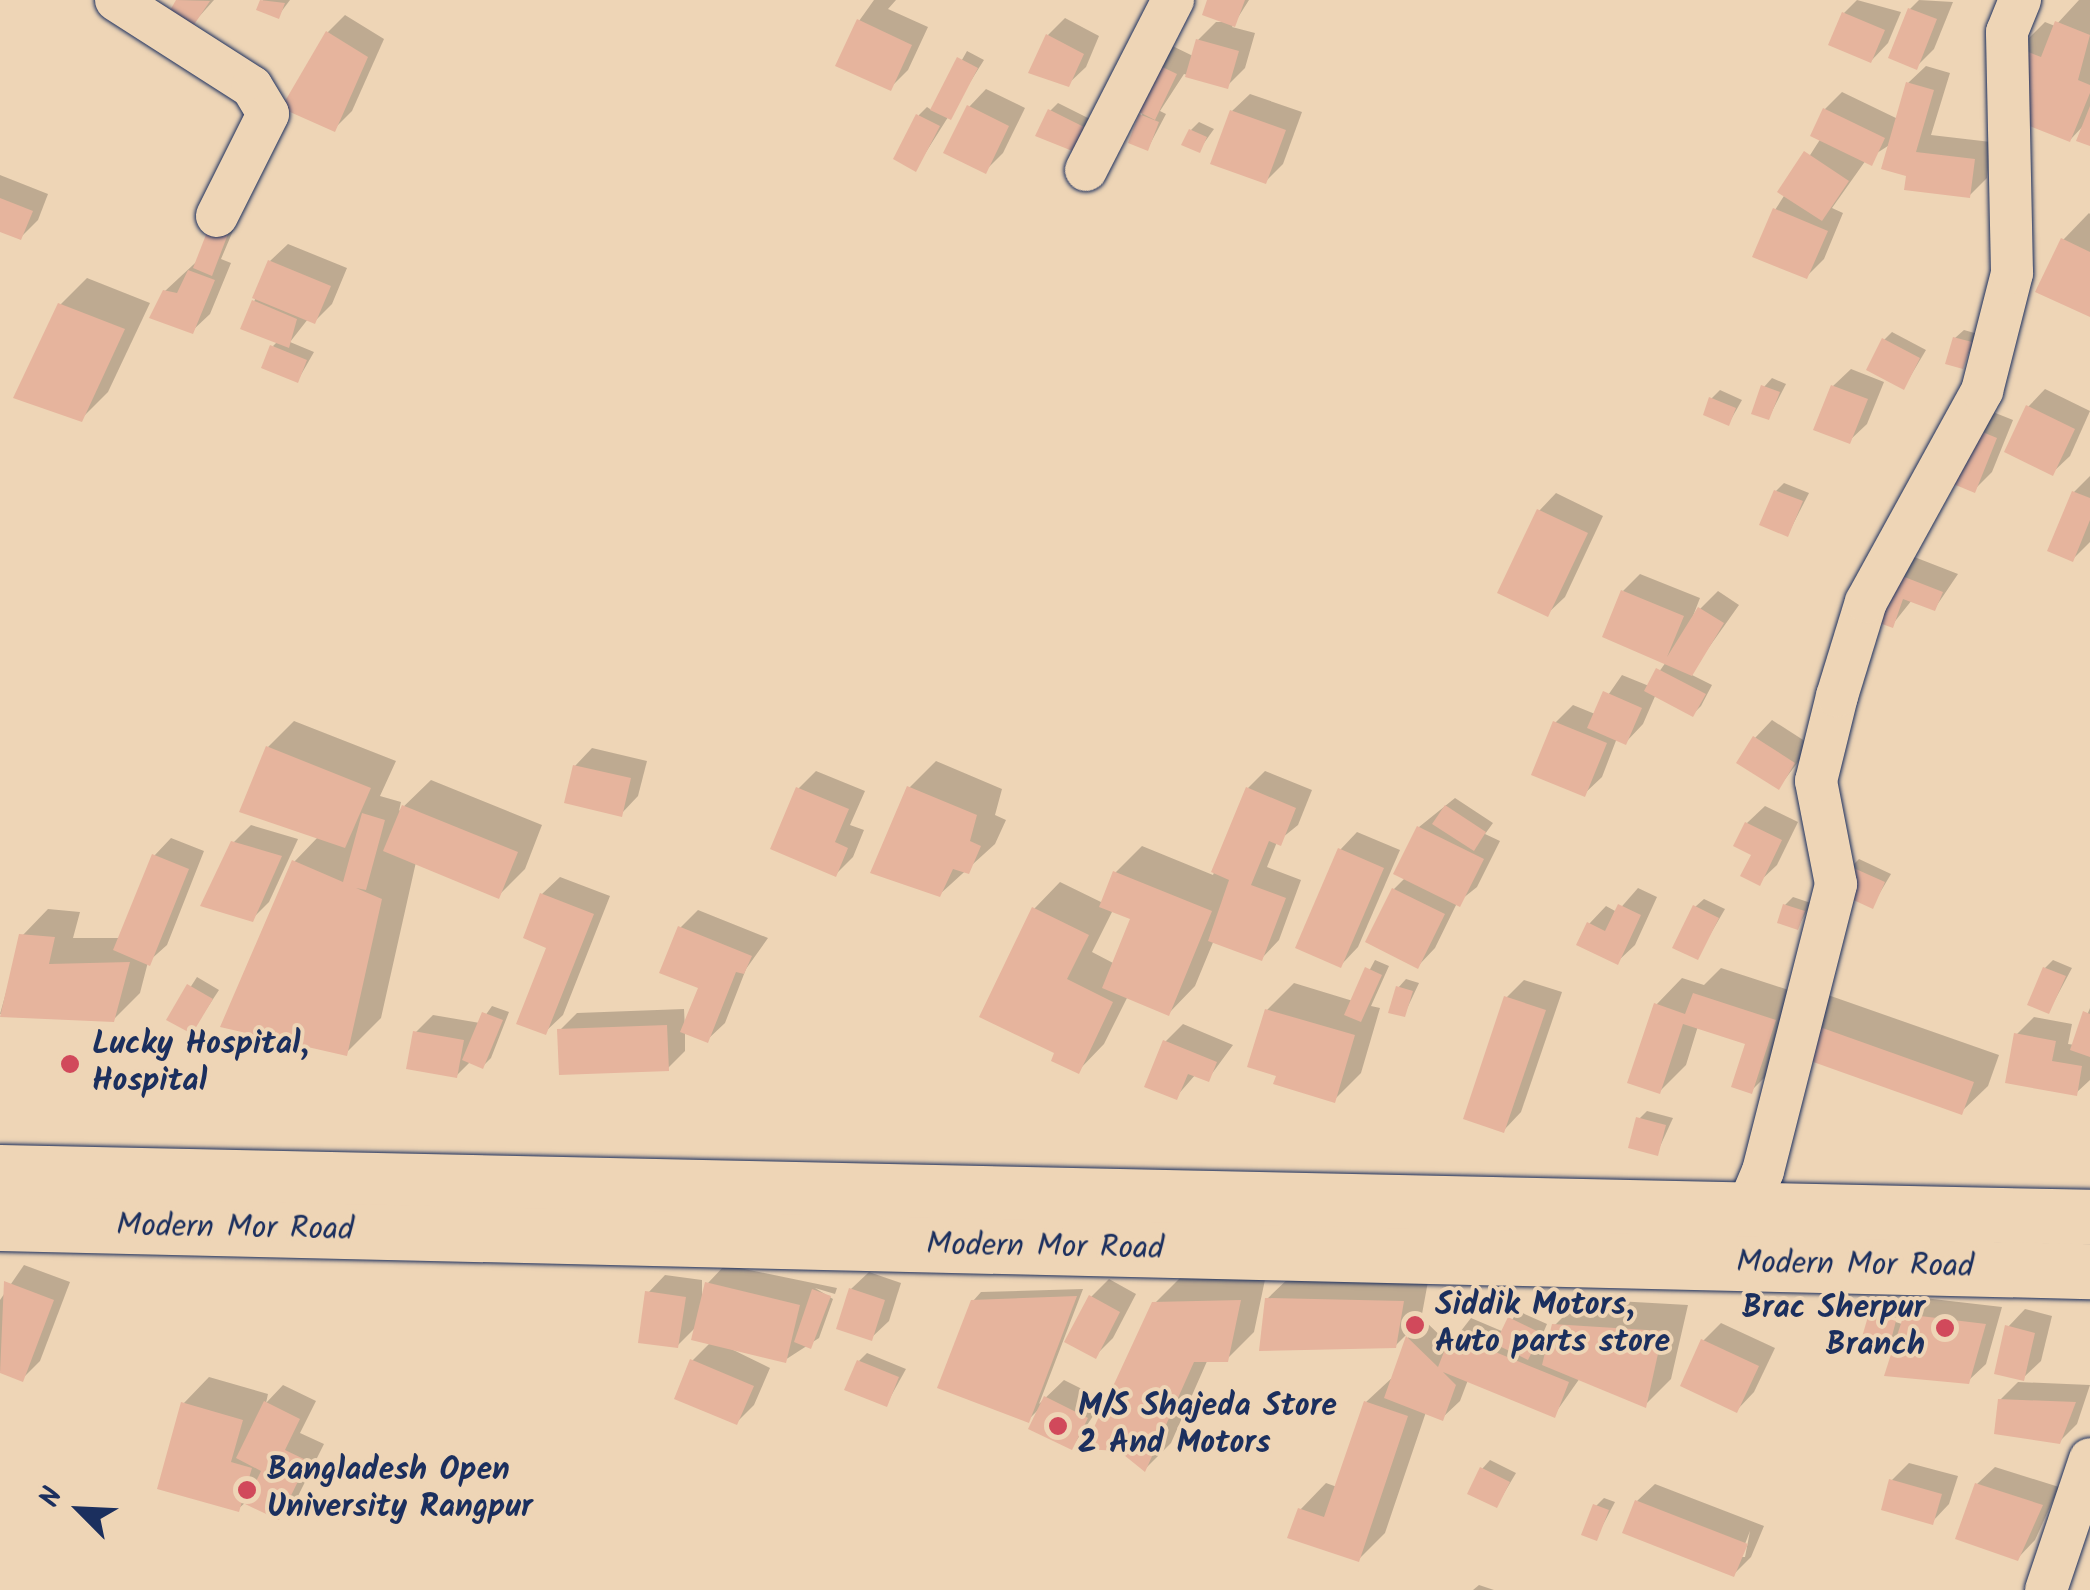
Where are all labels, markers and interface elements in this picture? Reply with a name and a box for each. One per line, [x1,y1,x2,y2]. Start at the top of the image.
place label: Lucky Hospital, Hospital [92,1027,309,1102]
marker: Lucky Hospital, Hospital [57,1051,83,1077]
street label: Modern Mor Road [116,1208,354,1250]
street label: Modern Mor Road [926,1227,1164,1269]
street label: Modern Mor Road [1736,1245,1974,1287]
place label: Siddik Motors, Auto parts store [1435,1288,1670,1363]
place label: Brac Sherpur Branch [1742,1291,1925,1366]
marker: Siddik Motors, Auto parts store [1404,1314,1426,1336]
marker: Brac Sherpur Branch [1934,1317,1956,1339]
place label: M/S Shajeda Store 2 And Motors [1078,1389,1337,1464]
marker: M/S Shajeda Store 2 And Motors [1047,1415,1069,1437]
place label: Bangladesh Open University Rangpur [267,1453,532,1528]
north arrow [30,1460,130,1560]
marker: Bangladesh Open University Rangpur [236,1479,258,1501]
text: N [28,1480,76,1515]

